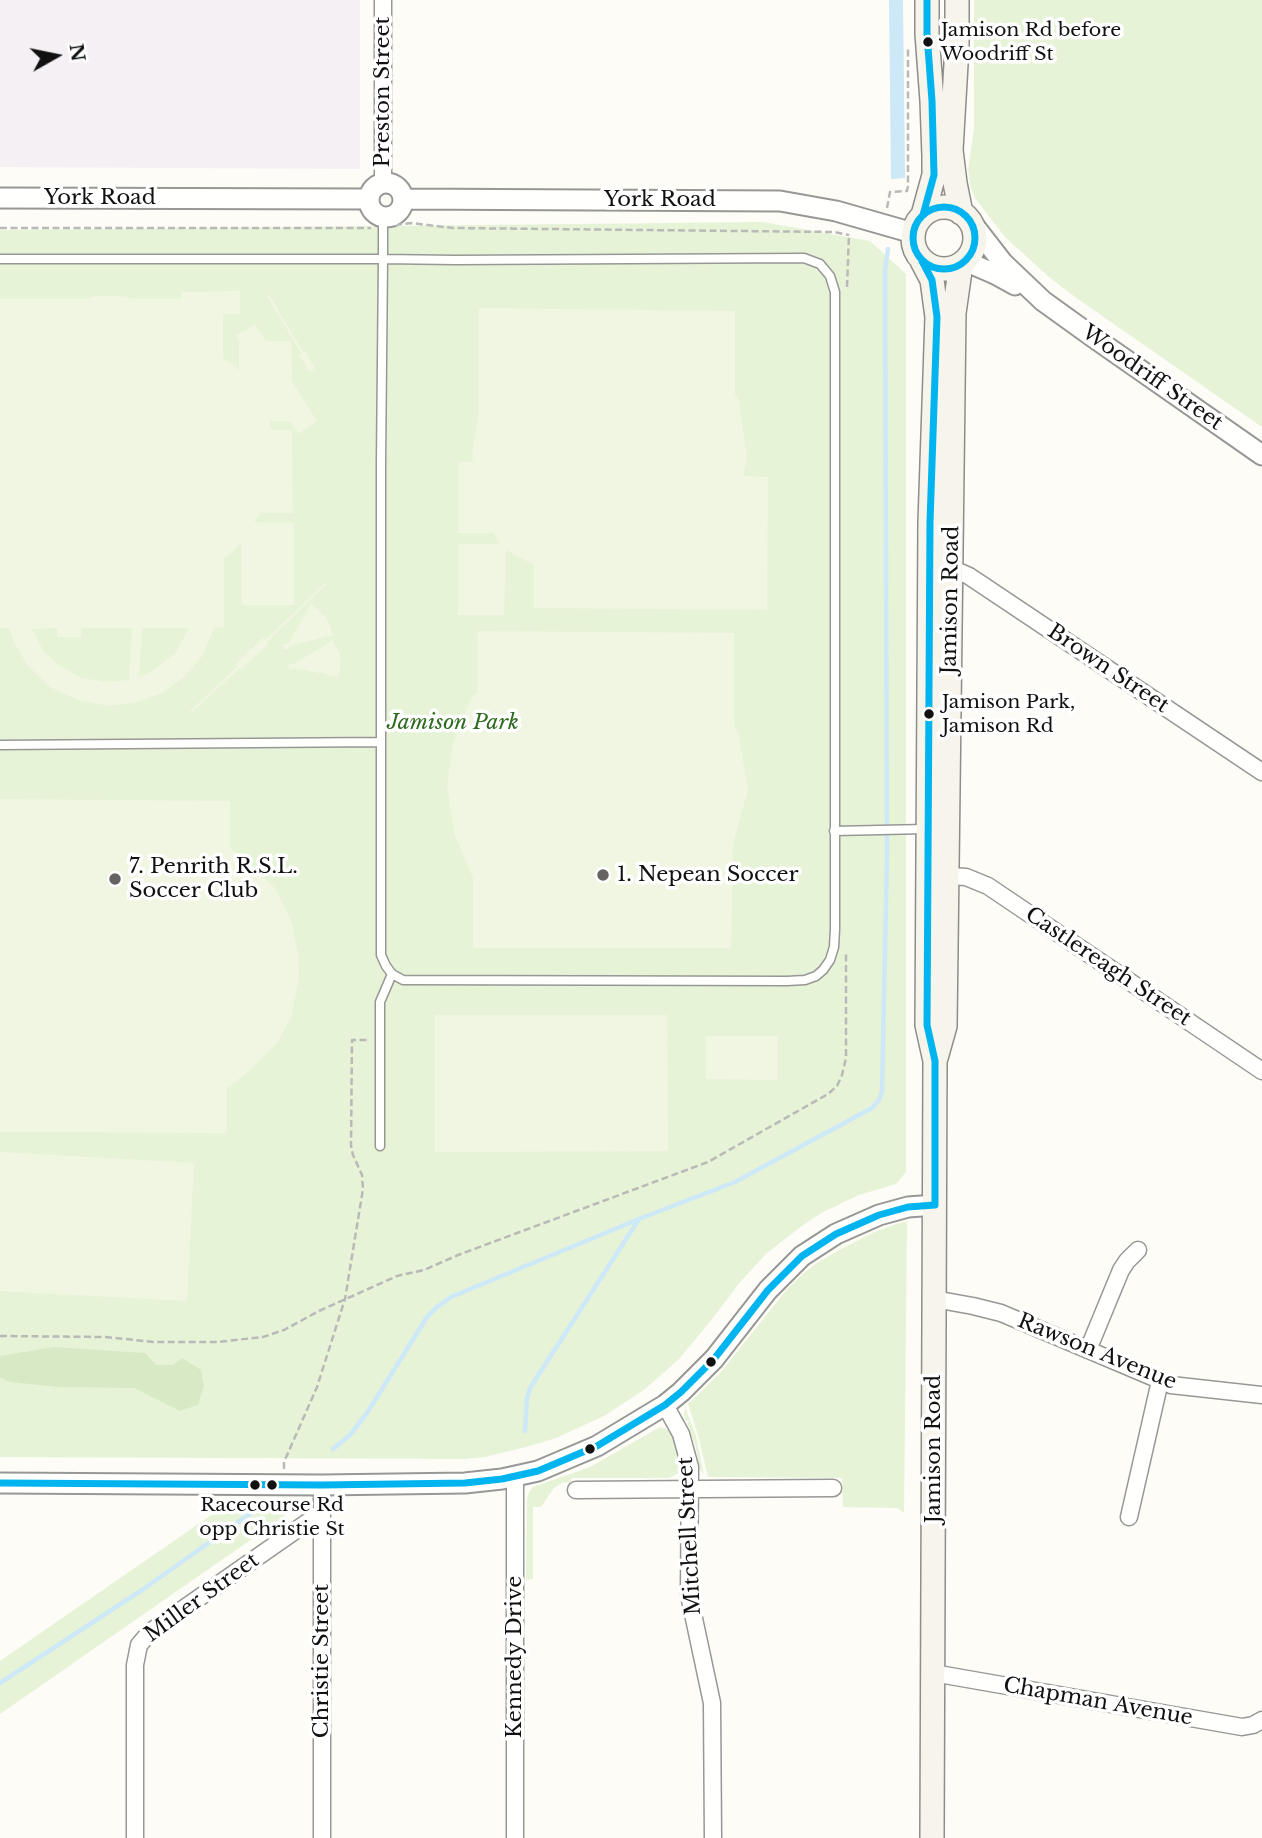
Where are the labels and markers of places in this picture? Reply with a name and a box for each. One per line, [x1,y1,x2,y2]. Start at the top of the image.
place label: Jamison Rd before Woodriff St [941,20,1121,64]
marker: Jamison Rd before Woodriff St [921,35,935,49]
place label: Jamison Park, Jamison Rd [942,692,1075,736]
marker: Jamison Park, Jamison Rd [922,707,936,721]
place label: 7. Penrith R.S.L. Soccer Club [129,854,298,904]
place label: 1. Nepean Soccer [617,862,799,888]
marker: 1. Nepean Soccer [595,867,611,883]
marker: 7. Penrith R.S.L. Soccer Club [107,871,123,887]
unlabelled marker [704,1355,718,1369]
unlabelled marker [583,1442,597,1456]
unlabelled marker [248,1478,262,1492]
marker: Racecourse Rd opp Christie St [265,1478,279,1492]
place label: Racecourse Rd opp Christie St [199,1495,345,1539]

